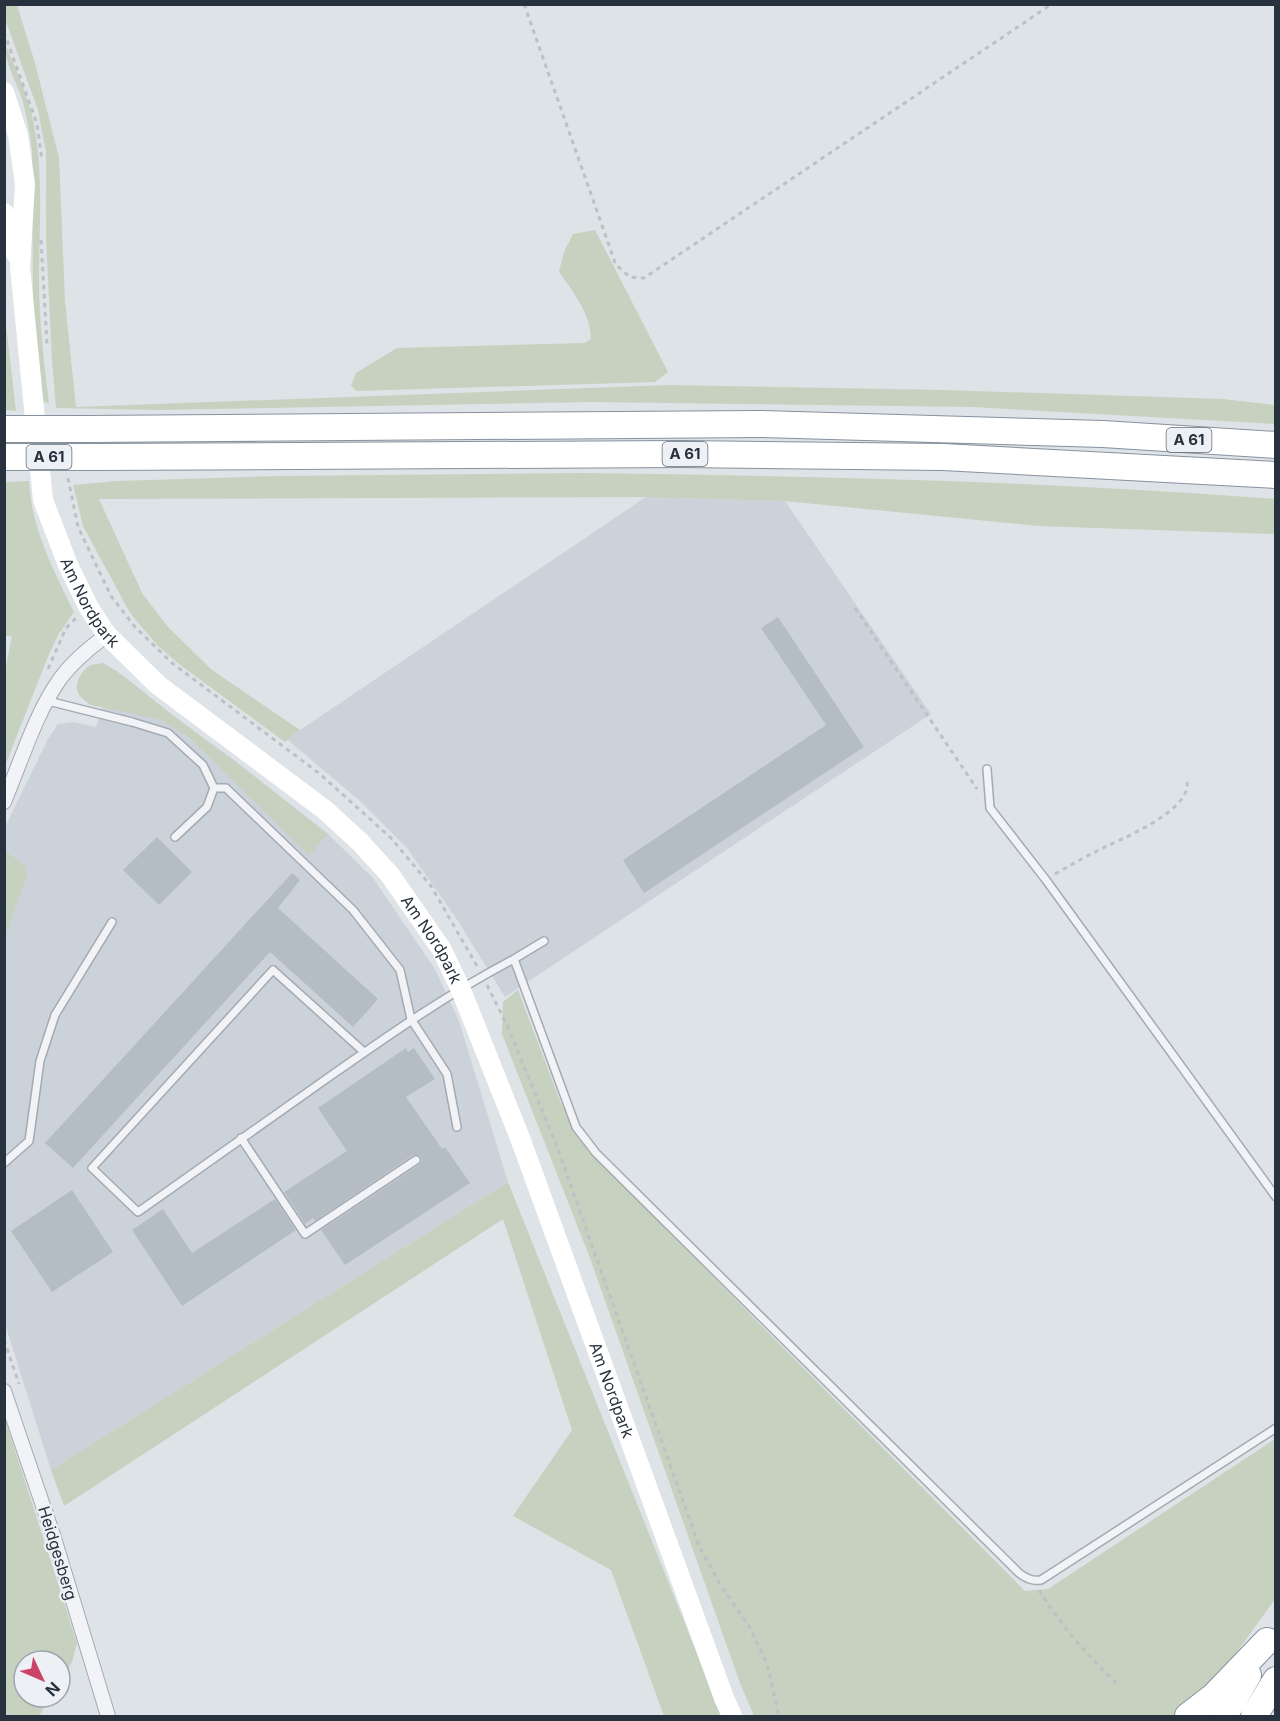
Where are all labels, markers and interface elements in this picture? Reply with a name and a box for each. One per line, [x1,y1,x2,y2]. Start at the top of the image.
road number: A 61 [1166,428,1212,452]
road number: A 61 [662,442,708,466]
road number: A 61 [26,445,72,469]
street label: Am Nordpark [56,555,124,652]
street label: Am Nordpark [397,891,467,987]
street label: Am Nordpark [585,1339,638,1441]
street label: Heidgesberg [34,1504,82,1602]
north arrow [12,1649,72,1709]
text: N [41,1678,64,1701]

